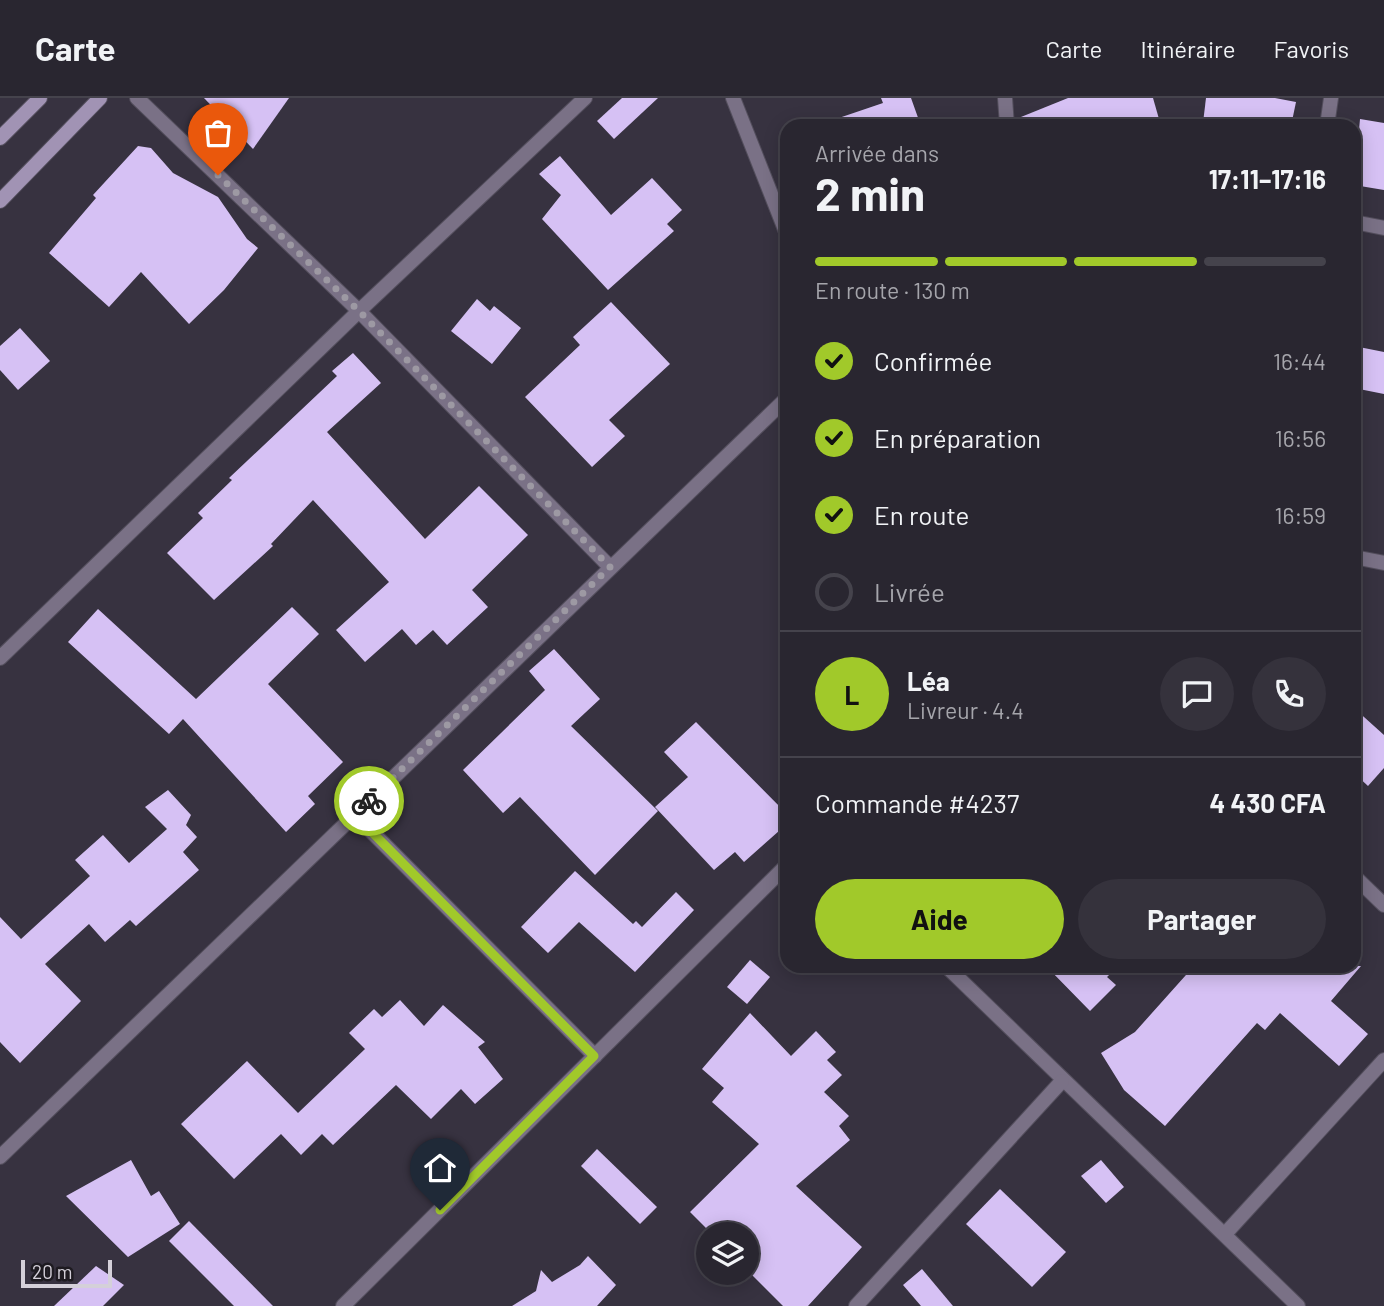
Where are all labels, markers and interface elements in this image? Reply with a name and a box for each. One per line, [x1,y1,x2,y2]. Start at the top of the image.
text: Carte [35,28,116,68]
text: Carte [1046,34,1102,63]
text: Itinéraire [1140,34,1236,63]
text: Favoris [1274,34,1349,63]
pin [188,103,248,175]
icon: bag [199,114,237,152]
text: Arrivée dans [815,139,939,167]
text: 17:11–17:16 [1209,163,1326,194]
text: 2 min [815,165,925,220]
text: En route · 130 m [815,276,970,304]
icon: check [815,342,853,380]
text: Confirmée [874,345,992,376]
text: 16:44 [1273,347,1326,375]
icon: check [815,419,853,457]
text: En préparation [874,422,1041,453]
text: 16:56 [1275,424,1326,452]
icon: check [815,496,853,534]
text: En route [874,499,969,530]
text: 16:59 [1275,501,1326,529]
text: Livrée [874,576,945,607]
button: chat [1160,657,1234,731]
button: phone [1252,657,1326,731]
text: Léa [907,665,950,696]
text: L [845,679,859,710]
text: Livreur · 4.4 [907,696,1024,724]
courier [334,766,404,836]
icon: bike [350,782,388,820]
text: Commande #4237 [815,787,1019,818]
text: 4 430 CFA [1209,787,1326,818]
button: Aide [815,879,1064,959]
button: Partager [1078,879,1326,959]
pin [410,1138,470,1210]
icon: home [421,1149,459,1187]
map controls [696,1222,759,1285]
button: layers [696,1222,759,1285]
scale bar [21,1257,112,1289]
text: 20 m [32,1260,72,1283]

